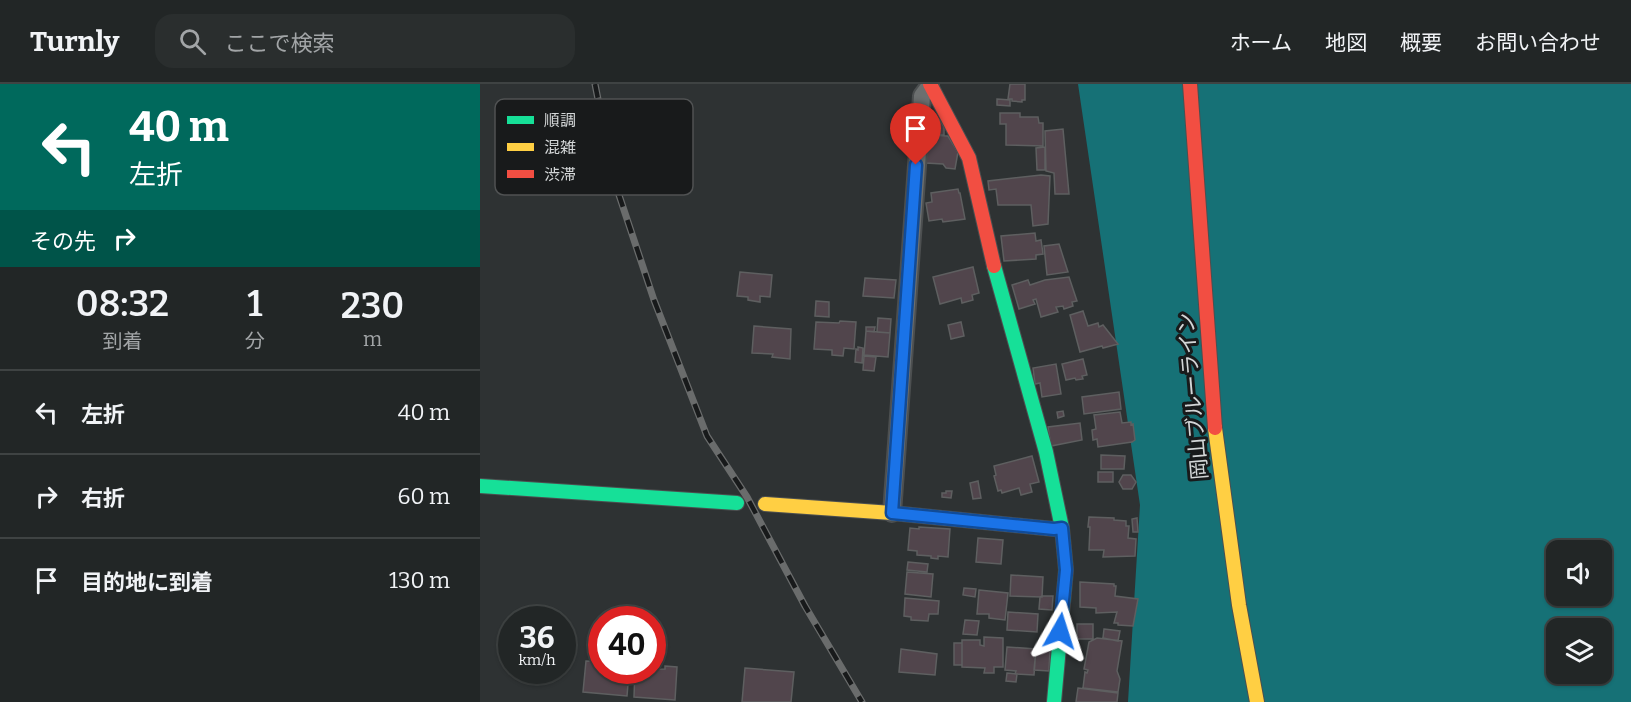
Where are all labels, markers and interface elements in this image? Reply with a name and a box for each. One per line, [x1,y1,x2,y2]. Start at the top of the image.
search box [155,14,575,68]
text: Turnly [30,25,119,58]
icon: search [176,25,209,58]
text: ここで検索 [224,30,334,57]
text: ホーム [1230,30,1292,56]
text: 地図 [1325,30,1367,56]
text: 概要 [1400,30,1442,56]
text: お問い合わせ [1475,30,1601,56]
legend [495,99,693,195]
text: 40 m [129,102,229,152]
pin [890,103,941,165]
icon: left [30,108,108,186]
text: 順調 [544,111,576,130]
icon: arrive [899,112,932,145]
text: 混雑 [544,138,576,157]
text: 左折 [129,159,183,191]
text: 渋滞 [544,165,576,184]
icon: right [108,222,141,255]
text: その先 [30,228,96,255]
text: 08:32 [76,282,169,326]
text: 1 [247,282,263,326]
text: 230 [341,284,404,328]
street label: 岡山ブルーライン [1173,311,1213,481]
text: m [363,327,382,351]
text: 到着 [102,329,142,353]
text: 分 [245,329,265,353]
icon: left [30,396,63,429]
text: 40 m [398,399,450,426]
text: 左折 [81,401,125,428]
icon: right [30,480,63,513]
text: 60 m [398,483,450,510]
text: 右折 [81,485,125,512]
map controls [1546,540,1612,684]
button: sound [1546,540,1612,606]
icon: arrive [30,564,63,597]
text: 130 m [389,567,450,594]
text: 目的地に到着 [81,569,213,596]
position arrow [1028,599,1092,663]
speed limit sign: 40 [588,606,666,684]
button: layers [1546,618,1612,684]
text: 36 [519,620,555,656]
text: km/h [518,651,556,669]

